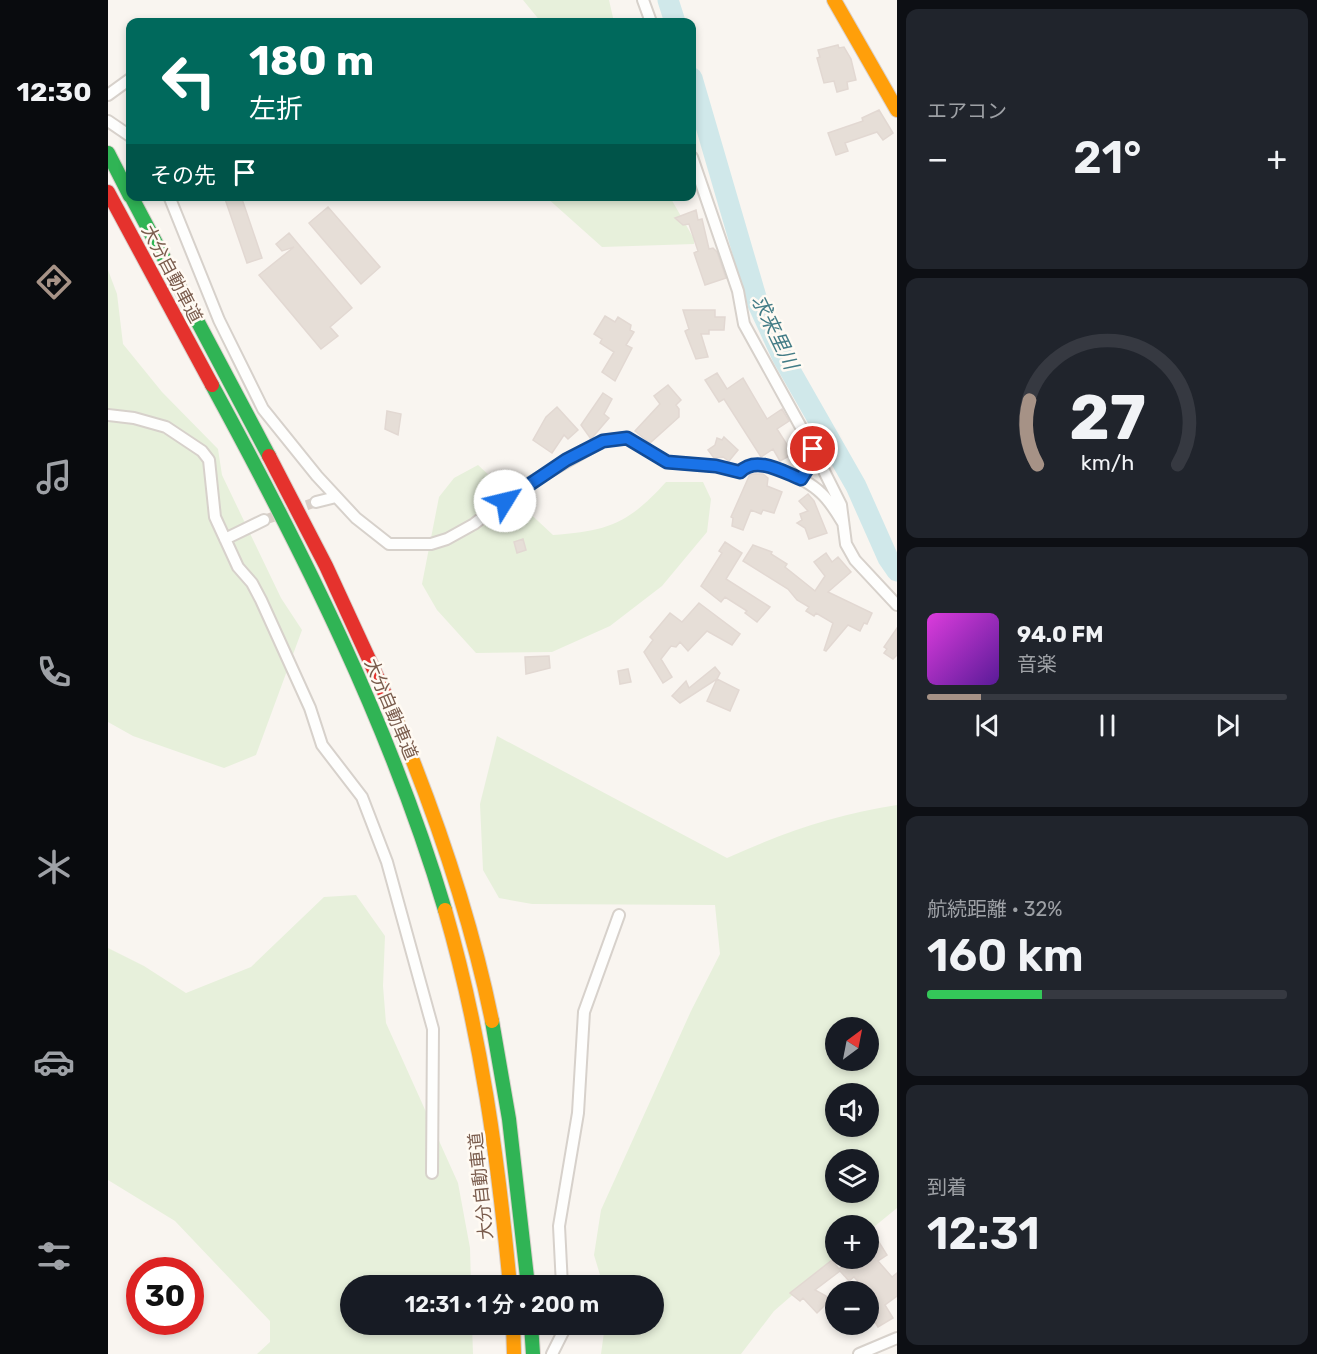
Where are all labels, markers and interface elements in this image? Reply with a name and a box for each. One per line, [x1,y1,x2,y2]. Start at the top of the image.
text: 180 m [249,36,374,86]
icon: left [150,42,228,120]
text: 12:30 [16,76,92,108]
text: 左折 [249,93,303,125]
text: エアコン [927,99,1007,123]
text: 21° [1073,131,1142,184]
text: − [927,139,948,178]
text: + [1266,139,1287,178]
icon: arrive [228,156,261,189]
text: その先 [150,162,216,189]
street label: 大分自動車道 [137,221,207,327]
icon: directions [33,261,75,303]
water label: 求来里川 [747,291,804,375]
text: 27 [1069,381,1145,455]
pin [787,423,838,474]
icon: arrive [796,432,829,465]
text: km/h [1080,450,1134,475]
icon: music [33,456,75,498]
position arrow [473,469,537,533]
text: 94.0 FM [1017,621,1103,648]
icon: phone [33,651,75,693]
text: 音楽 [1017,652,1057,676]
street label: 大分自動車道 [360,655,422,763]
icon: previous [971,709,1004,742]
icon: pause [1091,709,1124,742]
icon: next [1211,709,1244,742]
icon: climate [33,846,75,888]
text: 航続距離 · 32% [927,897,1062,921]
text: 160 km [927,929,1084,982]
north arrow [825,1017,879,1071]
map controls [825,1017,879,1335]
icon: car [33,1041,75,1083]
button: sound [825,1083,879,1137]
street label: 大分自動車道 [464,1131,498,1241]
button: layers [825,1149,879,1203]
text: 到着 [927,1175,967,1199]
text: 12:31 [927,1207,1040,1260]
button: + [825,1215,879,1269]
icon: filters [33,1235,75,1277]
speed limit sign: 30 [126,1257,204,1335]
button: − [825,1281,879,1335]
text: 12:31 · 1 分 · 200 m [405,1291,599,1318]

